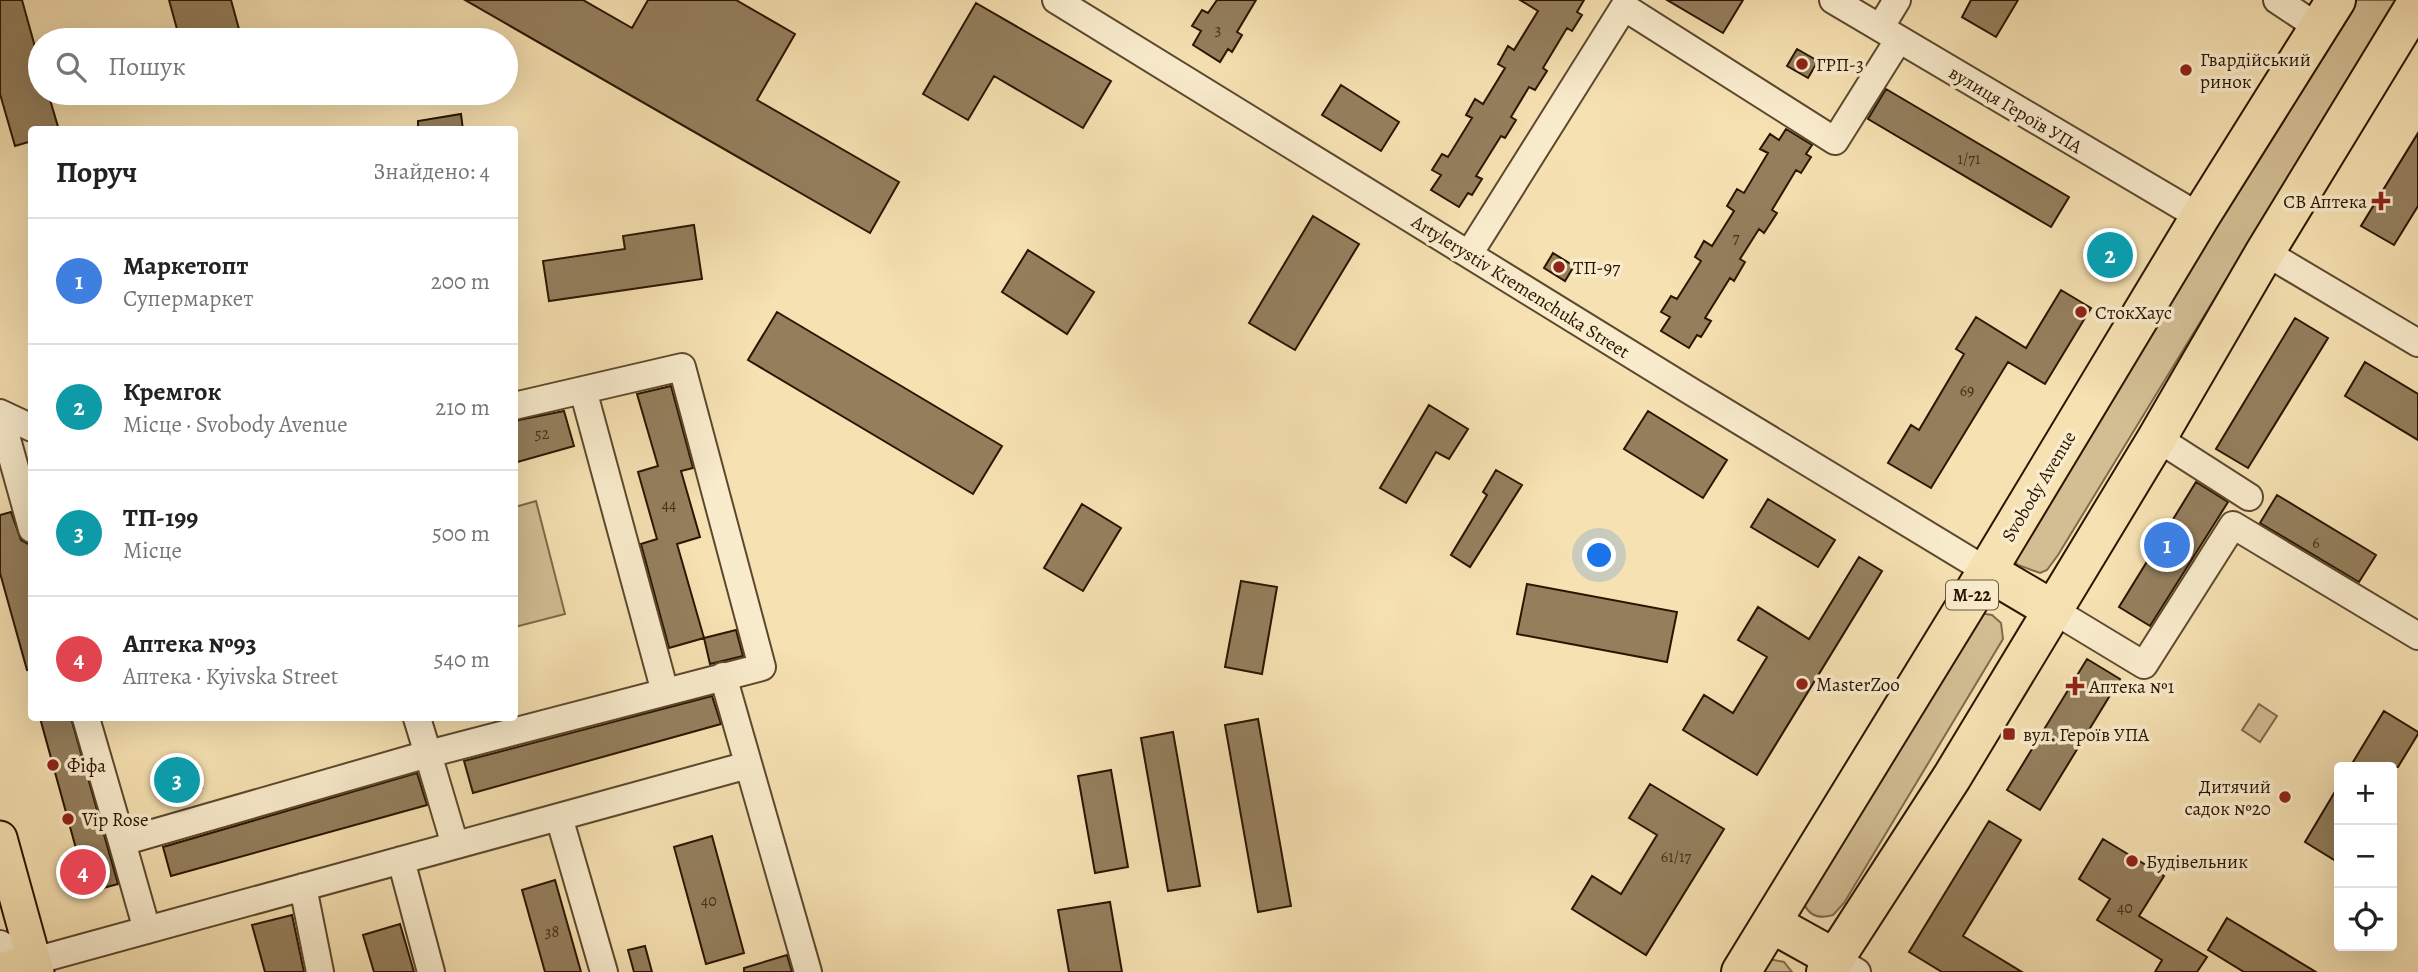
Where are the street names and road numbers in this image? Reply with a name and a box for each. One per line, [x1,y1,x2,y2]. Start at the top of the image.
street label: вулиця Героїв УПА [1944,60,2088,160]
street label: Artylerystiv Kremenchuka Street [1406,208,1634,365]
street label: Svobody Avenue [1995,426,2082,547]
road number: М-22 [1946,580,1998,610]

